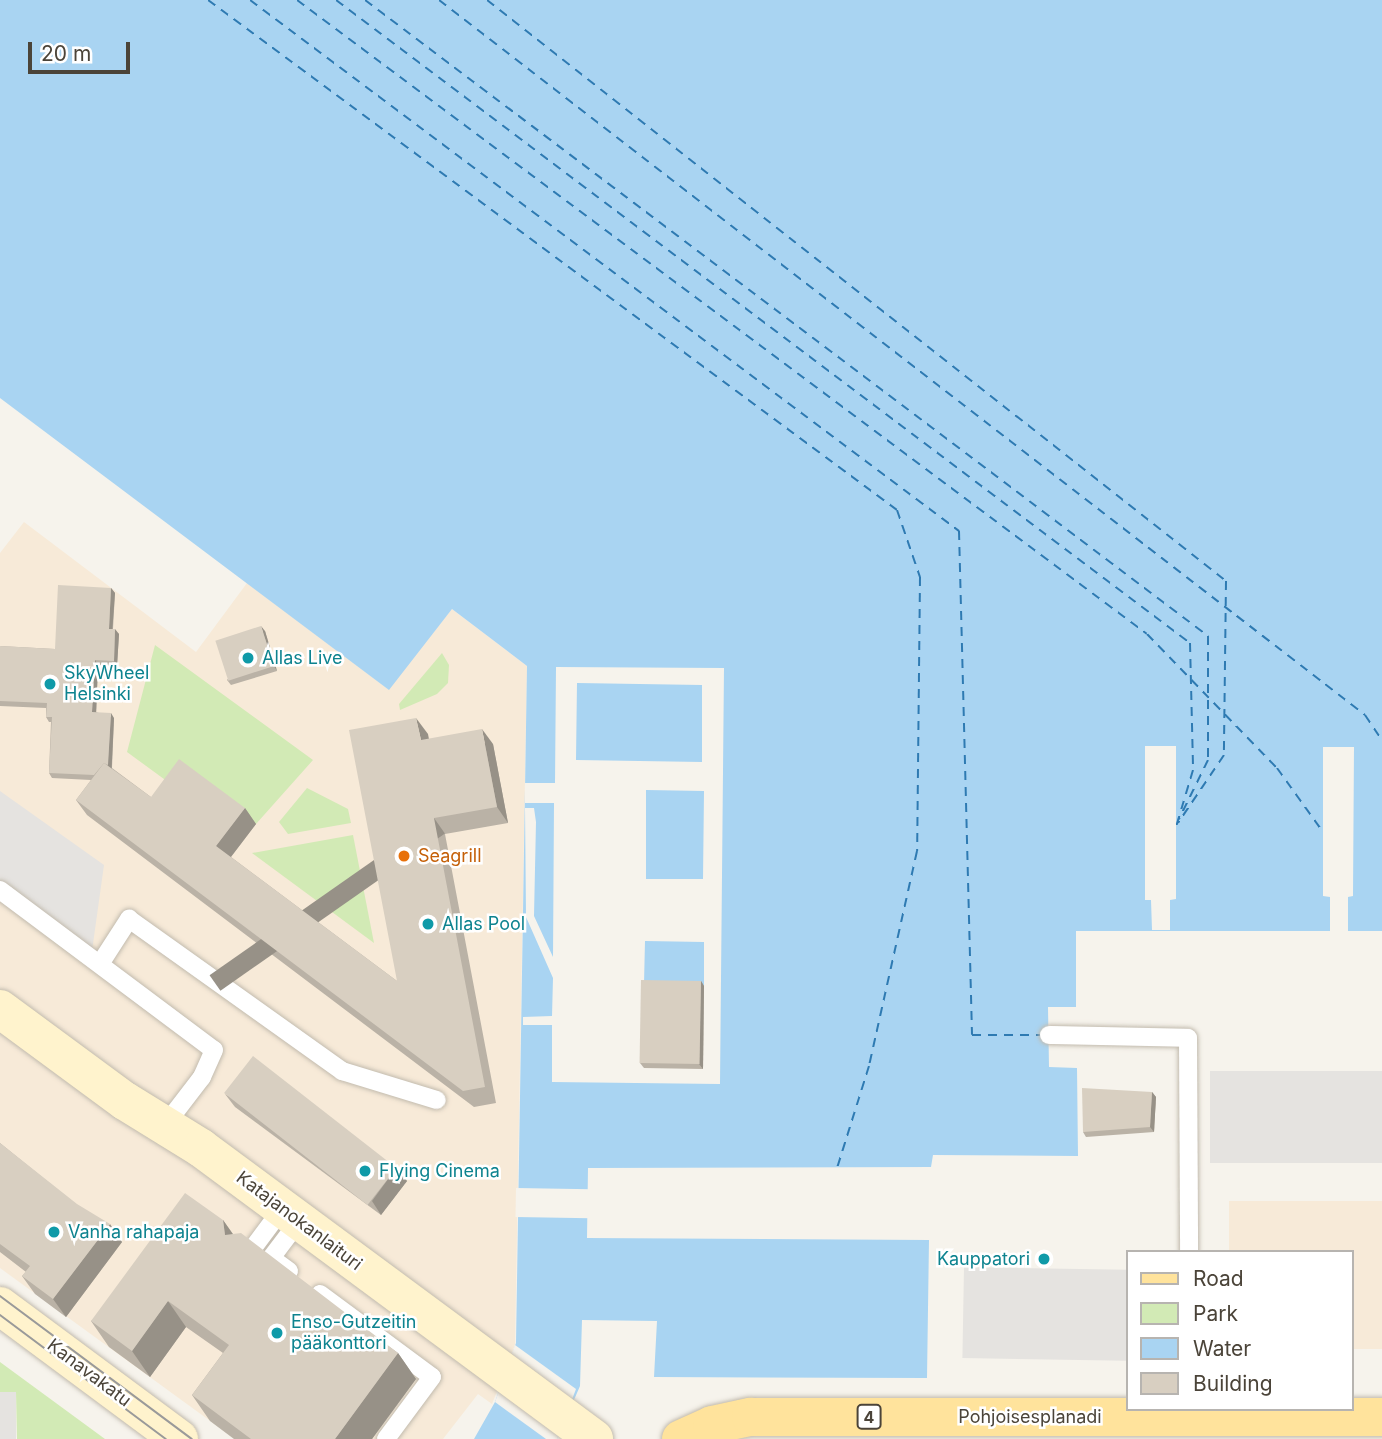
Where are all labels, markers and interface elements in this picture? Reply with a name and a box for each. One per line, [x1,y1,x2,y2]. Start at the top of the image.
scale bar [32,28,133,72]
text: 20 m [41,41,91,66]
place label: Allas Live [262,647,343,669]
marker: Allas Live [240,650,256,666]
place label: SkyWheel Helsinki [64,663,149,706]
marker: SkyWheel Helsinki [42,676,58,692]
place label: Seagrill [418,845,482,867]
marker: Seagrill [396,848,412,864]
place label: Allas Pool [442,913,525,935]
marker: Allas Pool [420,916,436,932]
place label: Flying Cinema [379,1160,500,1182]
marker: Flying Cinema [357,1163,373,1179]
street label: Katajanokanlaituri [232,1167,366,1275]
place label: Vanha rahapaja [68,1221,199,1243]
marker: Vanha rahapaja [46,1224,62,1240]
place label: Kauppatori [937,1248,1030,1270]
legend [1126,1250,1354,1411]
marker: Kauppatori [1036,1251,1052,1267]
text: Road [1193,1266,1244,1291]
text: Park [1193,1301,1238,1326]
place label: Enso-Gutzeitin pääkonttori [291,1312,416,1354]
marker: Enso-Gutzeitin pääkonttori [269,1325,285,1341]
street label: Kanavakatu [43,1334,135,1412]
text: Water [1193,1336,1251,1361]
text: Building [1193,1371,1273,1396]
road number: 4 [855,1404,883,1429]
street label: Pohjoisesplanadi [958,1406,1102,1428]

